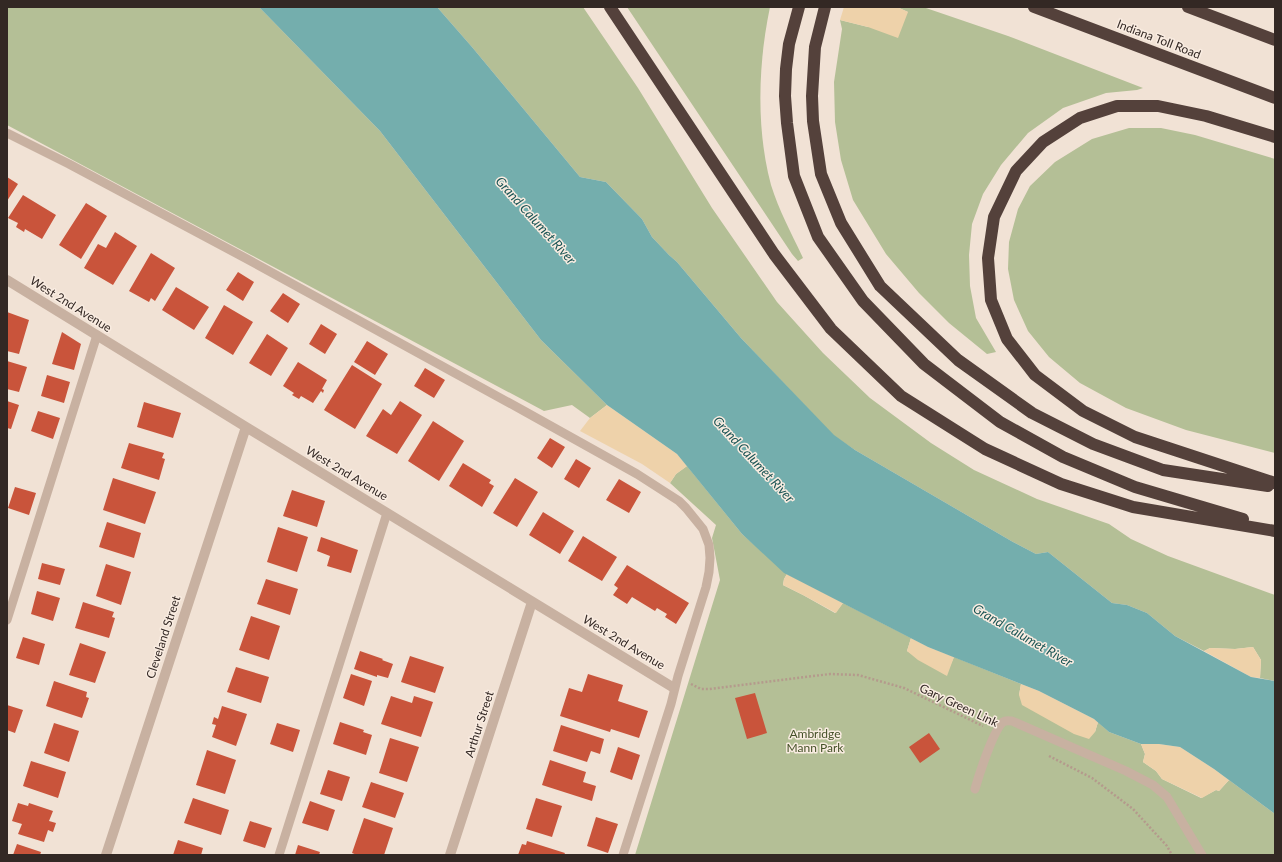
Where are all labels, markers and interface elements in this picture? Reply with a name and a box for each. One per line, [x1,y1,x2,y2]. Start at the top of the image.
street label: Indiana Toll Road [1115,16,1203,62]
water label: Grand Calumet River [493,173,580,267]
street label: West 2nd Avenue [27,273,115,335]
water label: Grand Calumet River [710,413,798,506]
street label: West 2nd Avenue [303,443,391,503]
street label: Cleveland Street [143,593,184,680]
water label: Grand Calumet River [970,600,1076,670]
street label: West 2nd Avenue [580,612,668,672]
street label: Gary Green Link [917,680,1002,730]
street label: Arthur Street [461,688,497,759]
park label: Ambridge Mann Park [787,726,844,755]

